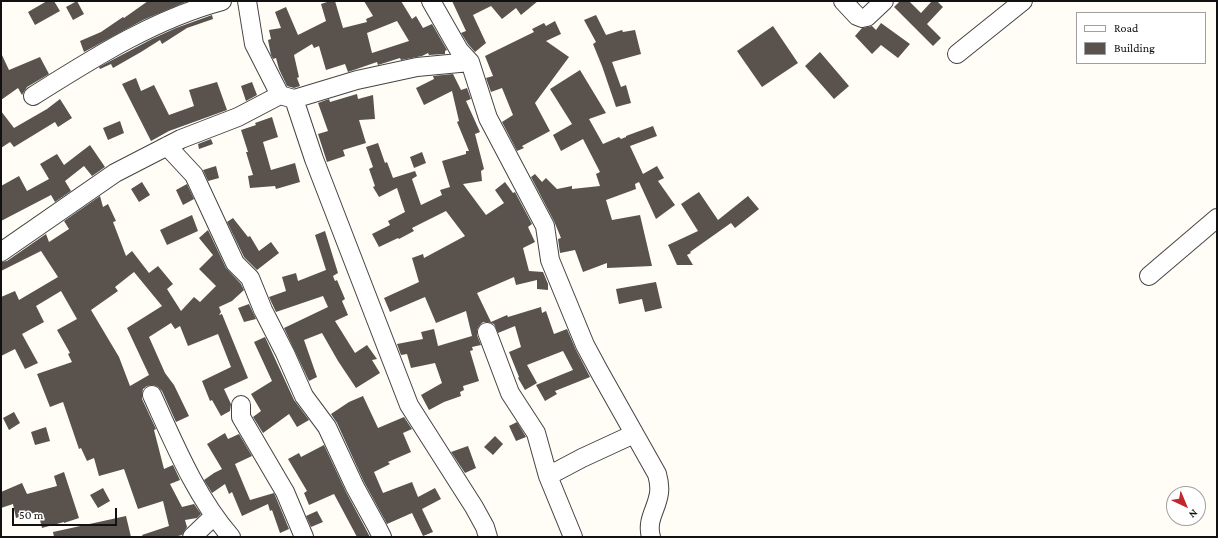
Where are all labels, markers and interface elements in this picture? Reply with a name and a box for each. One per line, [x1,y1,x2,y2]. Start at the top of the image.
legend [1076,12,1206,64]
text: Road [1114,21,1138,35]
text: Building [1114,41,1155,55]
north arrow [1166,486,1206,526]
scale bar [14,500,119,526]
text: N [1187,507,1201,521]
text: 50 m [19,508,43,522]

